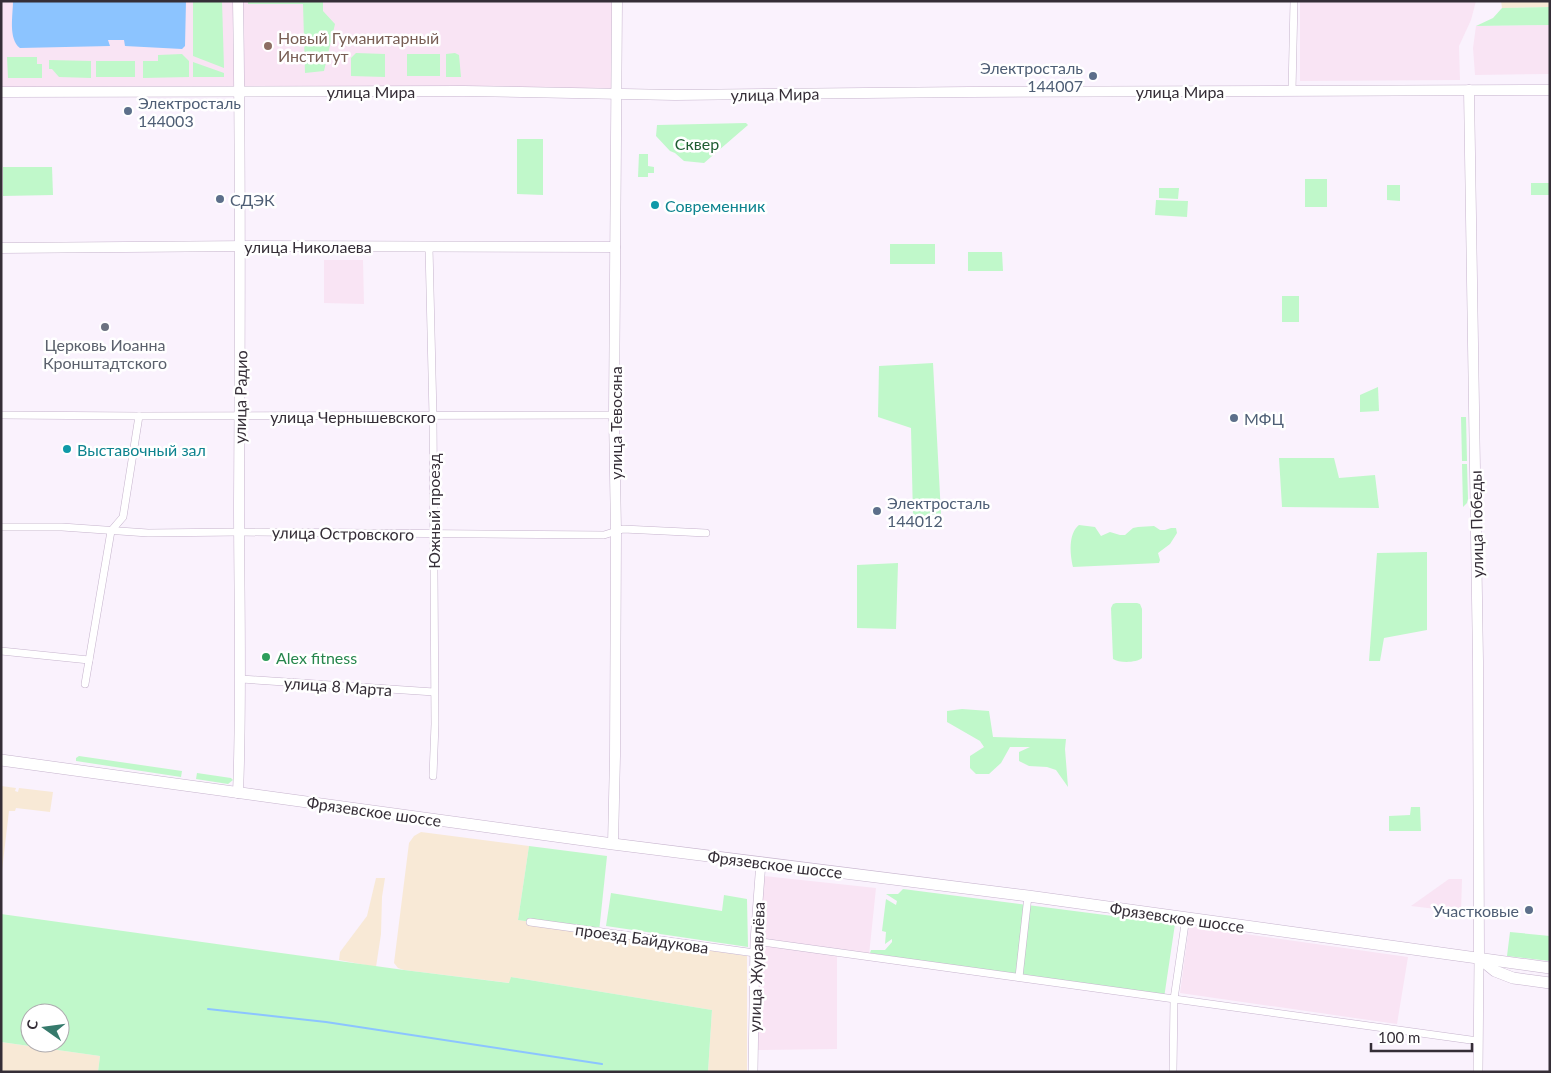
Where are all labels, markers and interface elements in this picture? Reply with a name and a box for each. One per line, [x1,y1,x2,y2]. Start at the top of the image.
place label: Новый Гуманитарный Институт [278,28,439,65]
marker: Новый Гуманитарный Институт [262,40,274,52]
place label: Электросталь 144007 [980,58,1083,95]
marker: Электросталь 144007 [1087,70,1099,82]
street label: улица Мира [327,82,415,101]
street label: улица Мира [1136,82,1224,101]
street label: улица Мира [731,84,819,104]
place label: Электросталь 144003 [138,93,241,130]
marker: Электросталь 144003 [122,105,134,117]
park label: Сквер [675,134,719,153]
place label: СДЭК [230,190,275,209]
marker: СДЭК [214,193,226,205]
place label: Современник [665,196,766,215]
marker: Современник [649,199,661,211]
street label: улица Николаева [244,237,372,256]
marker: Церковь Иоанна Кронштадтского [99,321,111,333]
place label: Церковь Иоанна Кронштадтского [43,335,167,372]
street label: улица Радио [230,350,250,444]
street label: улица Тевосяна [606,366,625,480]
street label: улица Чернышевского [270,407,436,426]
place label: МФЦ [1244,409,1284,428]
marker: МФЦ [1228,412,1240,424]
place label: Выставочный зал [77,440,206,459]
marker: Выставочный зал [61,443,73,455]
street label: Южный проезд [424,453,443,569]
street label: улица Победы [1466,470,1486,578]
place label: Электросталь 144012 [887,493,990,530]
marker: Электросталь 144012 [871,505,883,517]
street label: улица Островского [272,522,414,544]
place label: Alex fitness [276,648,357,667]
marker: Alex fitness [260,651,272,663]
street label: улица 8 Марта [283,673,393,699]
street label: Фрязевское шоссе [306,792,442,830]
street label: Фрязевское шоссе [707,846,843,882]
street label: Фрязевское шоссе [1109,898,1245,936]
street label: улица Журавлёва [744,901,768,1033]
place label: Участковые [1433,901,1519,920]
marker: Участковые [1523,904,1535,916]
street label: проезд Байдукова [574,919,710,957]
north arrow [20,1003,70,1053]
text: С [23,1017,41,1031]
scale bar [1371,1020,1472,1052]
text: 100 m [1378,1028,1420,1046]

